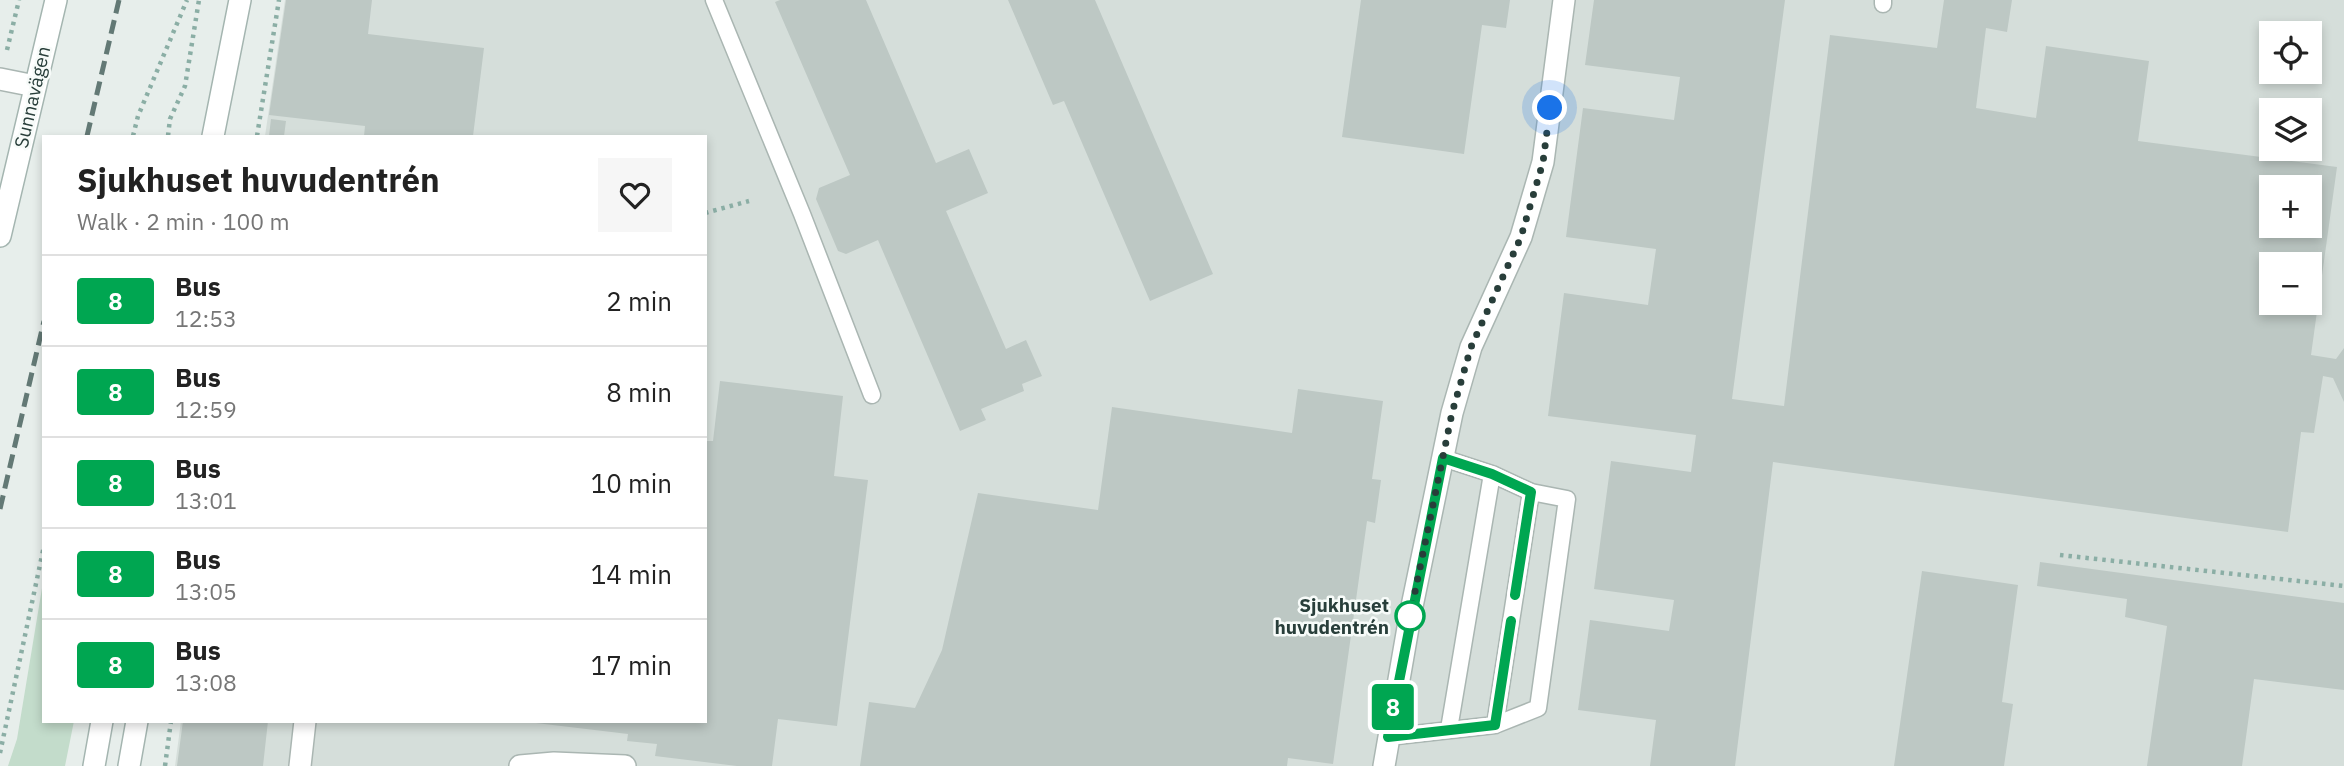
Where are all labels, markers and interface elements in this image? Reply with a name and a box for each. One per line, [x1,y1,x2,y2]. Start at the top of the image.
map controls [2259,21,2322,315]
button: locate [2259,21,2322,84]
street label: Sunnavägen [9,44,55,150]
your location [1532,90,1567,125]
button: layers [2259,98,2322,161]
text: Sjukhuset huvudentrén [77,158,440,201]
button: heart [598,158,672,232]
button: + [2259,175,2322,238]
text: Walk · 2 min · 100 m [77,206,290,236]
button: − [2259,252,2322,315]
text: Bus [175,269,221,303]
text: 2 min [606,284,672,318]
text: 8 [108,285,123,317]
text: 12:53 [175,303,237,333]
text: Bus [175,360,221,394]
text: 8 min [606,375,672,409]
text: 8 [108,376,123,408]
text: 12:59 [175,394,237,424]
text: Bus [175,451,221,485]
text: 10 min [591,466,672,500]
text: 8 [108,467,123,499]
text: 13:01 [175,485,237,515]
text: Bus [175,542,221,576]
text: 14 min [591,557,672,591]
text: 8 [108,558,123,590]
text: 13:05 [175,576,237,606]
place label: Sjukhuset huvudentrén [1274,593,1389,639]
marker: Sjukhuset huvudentrén [1395,601,1425,631]
text: Bus [175,633,221,667]
text: 17 min [591,648,672,682]
text: 8 [108,649,123,681]
text: 13:08 [175,667,237,697]
line badge: 8 [1370,684,1416,730]
text: 8 [1386,691,1400,723]

